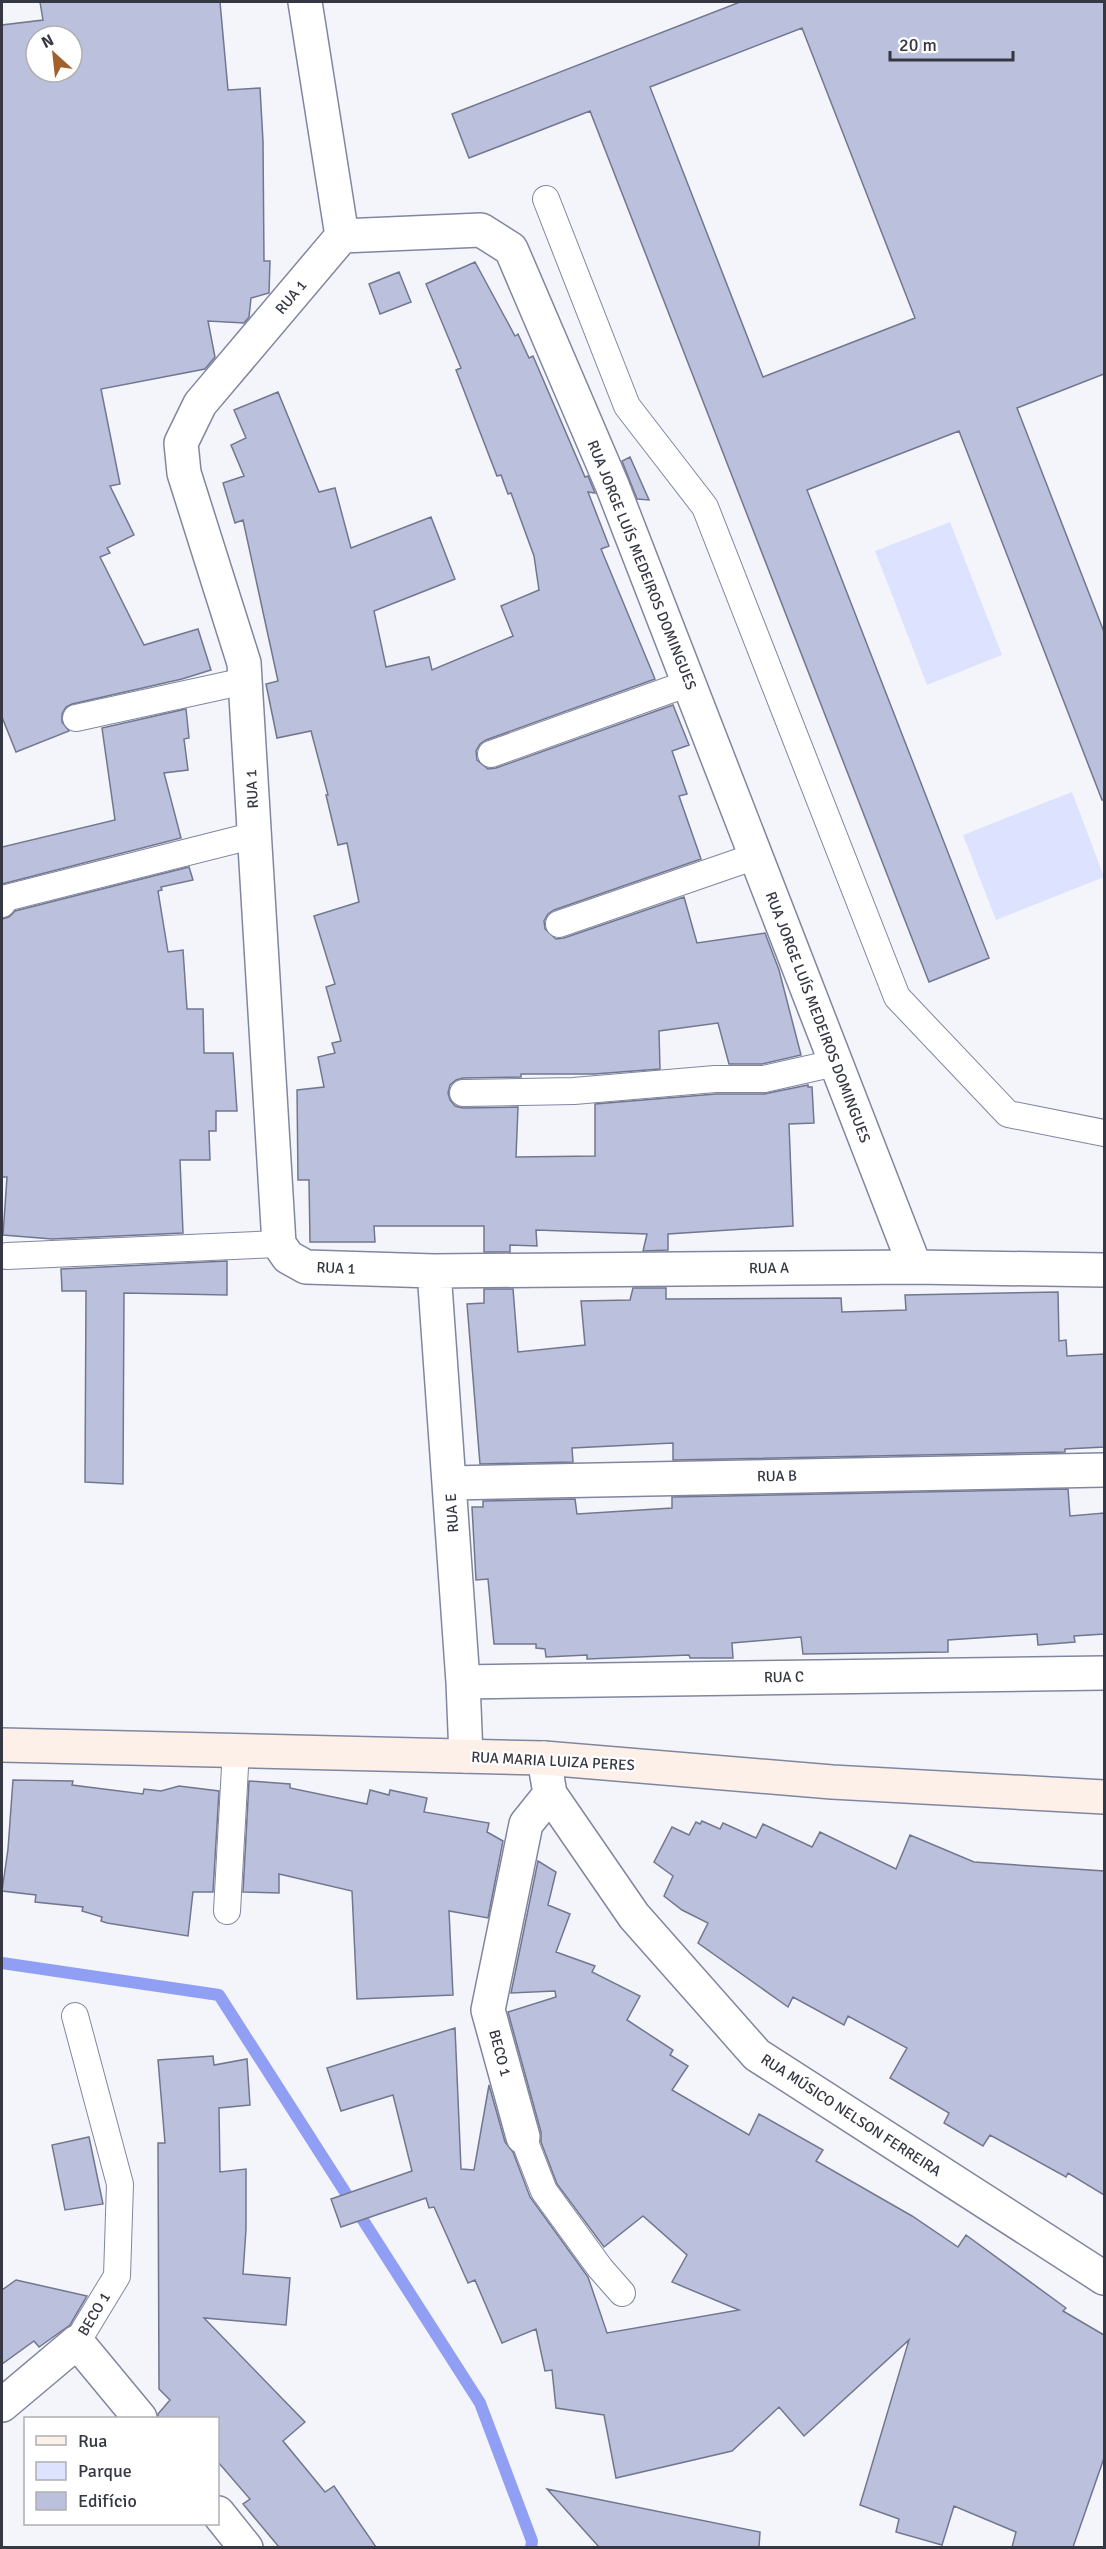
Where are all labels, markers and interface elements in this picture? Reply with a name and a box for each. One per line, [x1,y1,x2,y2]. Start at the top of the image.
north arrow [24,24,84,84]
scale bar [890,24,1013,62]
text: N [38,30,57,53]
text: 20 m [899,34,937,56]
street label: RUA 1 [272,276,310,318]
street label: RUA JORGE LUÍS MEDEIROS DOMINGUES [584,437,701,692]
street label: RUA 1 [242,769,262,809]
street label: RUA JORGE LUÍS MEDEIROS DOMINGUES [762,889,875,1145]
street label: RUA 1 [316,1258,356,1278]
street label: RUA A [749,1259,789,1277]
street label: RUA B [757,1467,797,1485]
street label: RUA E [442,1493,462,1533]
street label: RUA C [764,1668,804,1686]
street label: RUA MARIA LUIZA PERES [471,1748,635,1774]
street label: BECO 1 [485,2028,515,2078]
street label: RUA MÚSICO NELSON FERREIRA [757,2049,945,2180]
street label: BECO 1 [74,2289,114,2339]
legend [24,2417,219,2525]
text: Rua [78,2430,107,2452]
text: Parque [78,2460,132,2482]
text: Edifício [78,2490,137,2512]

